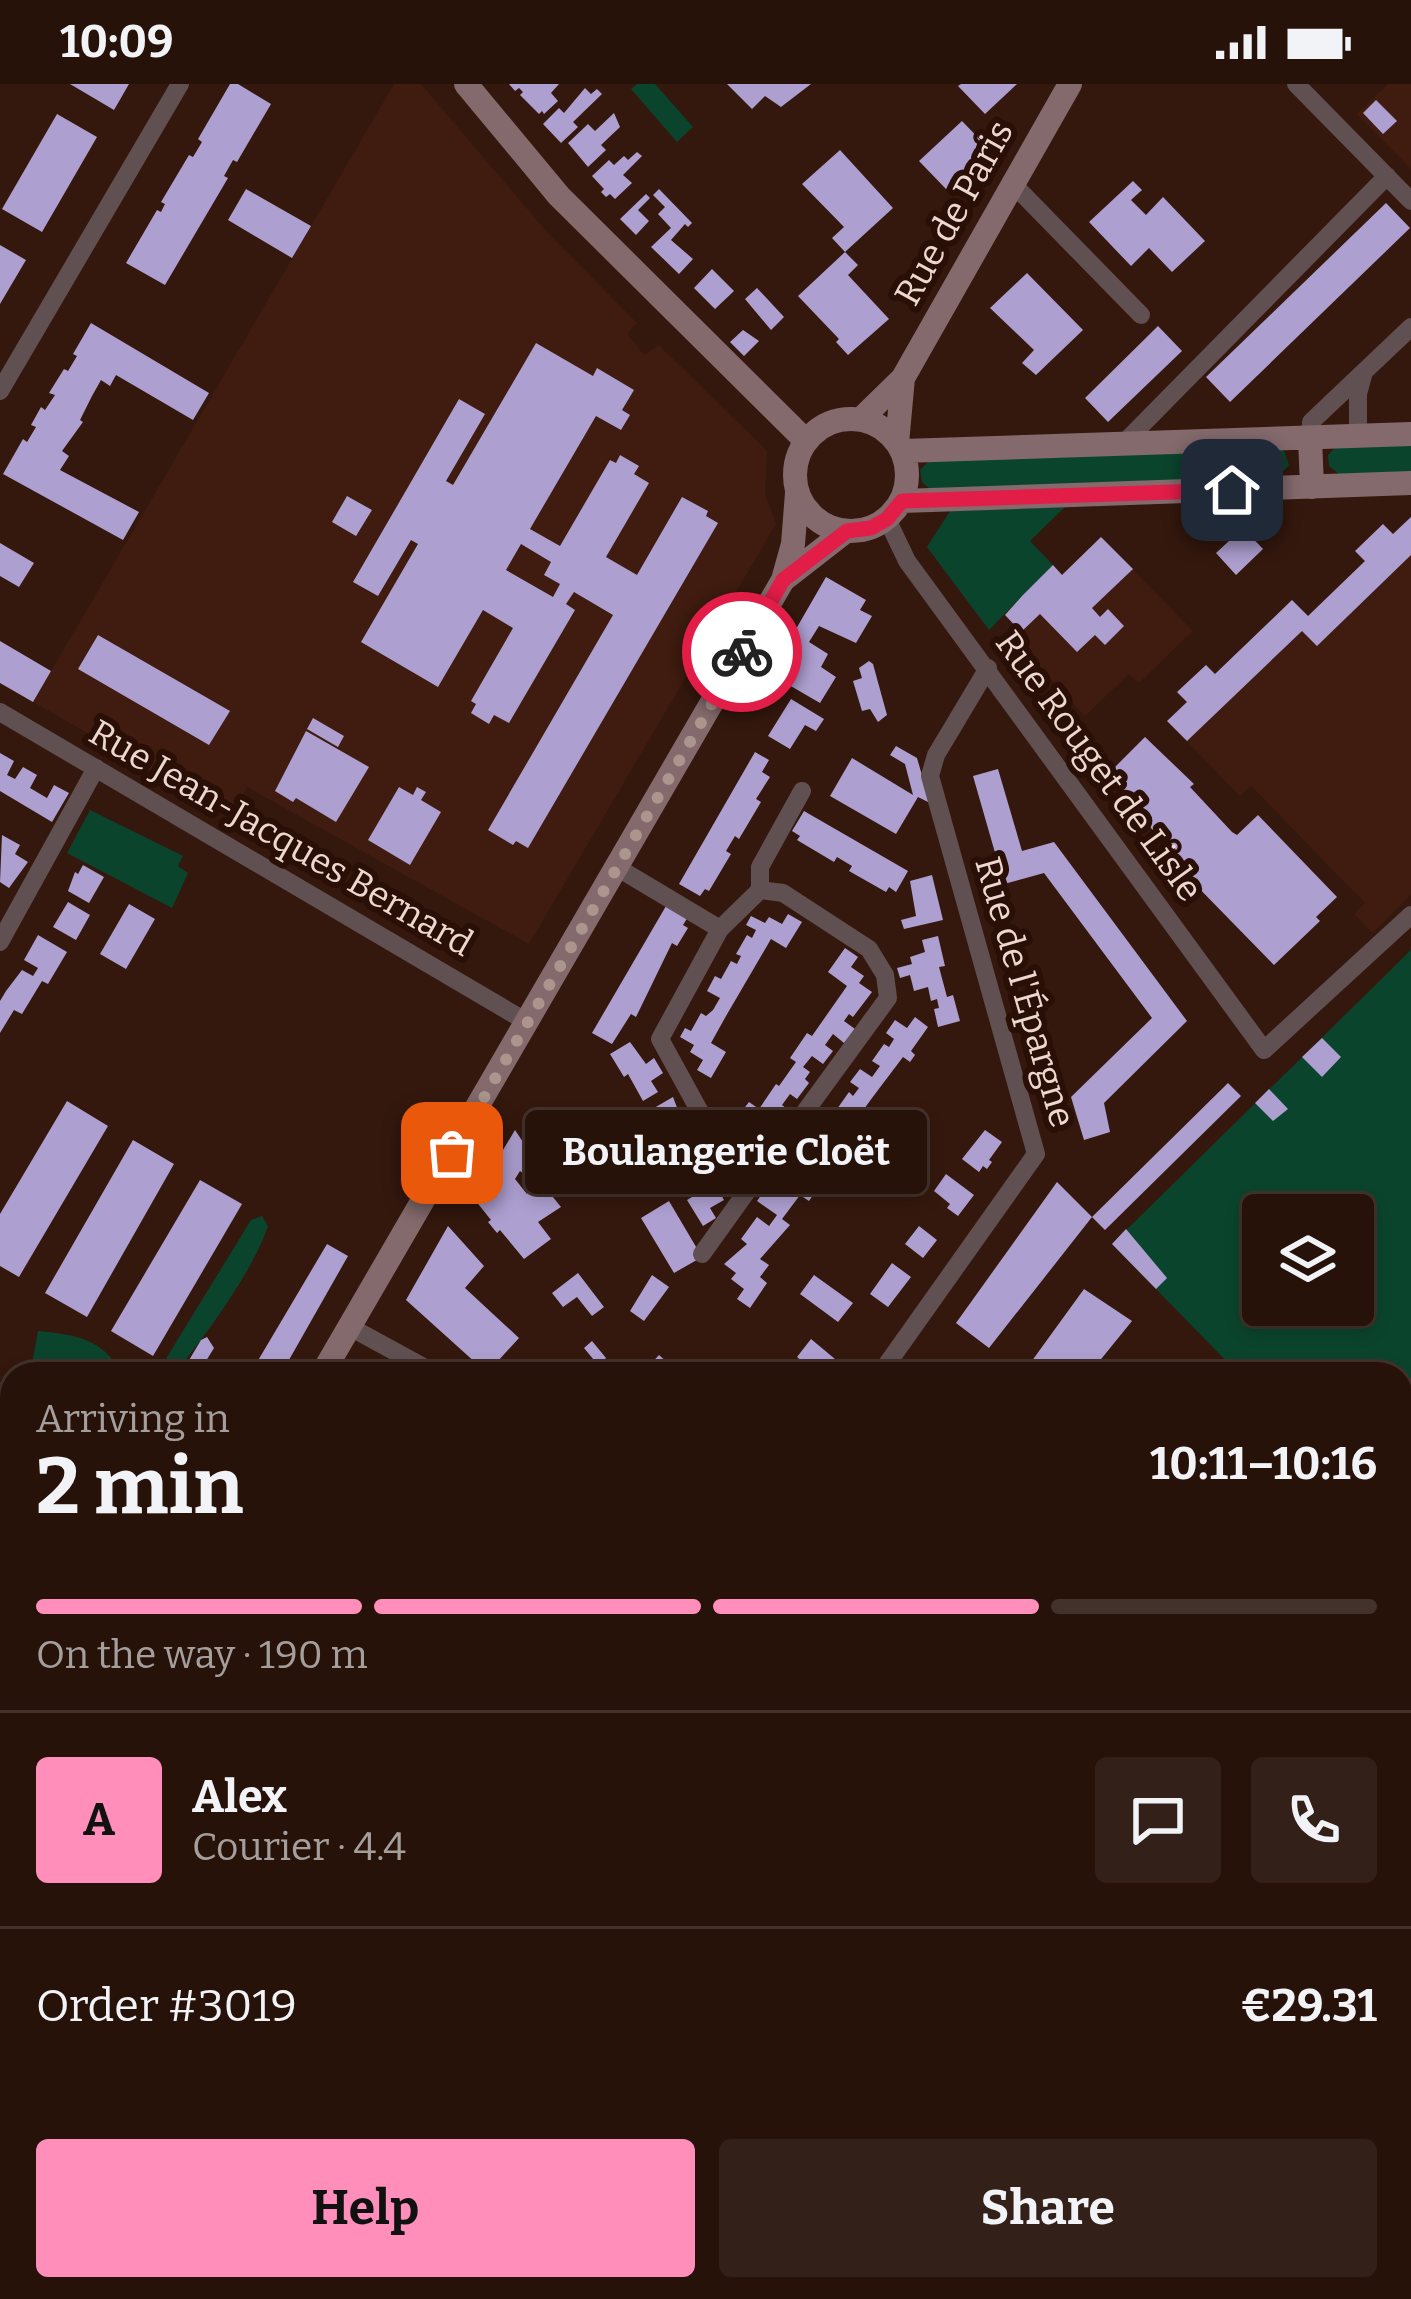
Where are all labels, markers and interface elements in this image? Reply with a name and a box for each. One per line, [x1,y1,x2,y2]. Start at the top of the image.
text: 10:09 [60,15,174,69]
street label: Rue de Paris [885,113,1023,313]
pin [1181,439,1283,541]
icon: home [1199,457,1265,523]
courier [682,592,802,712]
icon: bike [709,619,775,685]
street label: Rue Rouget de Lisle [986,622,1212,910]
street label: Rue Jean-Jacques Bernard [82,710,480,966]
street label: Rue de l'Épargne [965,852,1085,1132]
pin [401,1102,503,1204]
callout: Boulangerie Cloët [524,1111,926,1195]
icon: bag [419,1120,485,1186]
text: Boulangerie Cloët [562,1129,890,1175]
map controls [1242,1194,1374,1326]
button: layers [1242,1194,1374,1326]
text: Arriving in [36,1396,230,1442]
text: 10:11–10:16 [1150,1437,1377,1491]
text: 2 min [36,1440,243,1534]
text: On the way · 190 m [36,1632,368,1678]
button: chat [1095,1757,1221,1883]
button: phone [1251,1757,1377,1883]
text: Alex [192,1770,287,1824]
text: A [83,1793,115,1847]
text: Courier · 4.4 [192,1824,406,1870]
text: Order #3019 [36,1979,297,2033]
text: €29.31 [1241,1979,1377,2033]
button: Help [36,2139,695,2277]
button: Share [719,2139,1377,2277]

